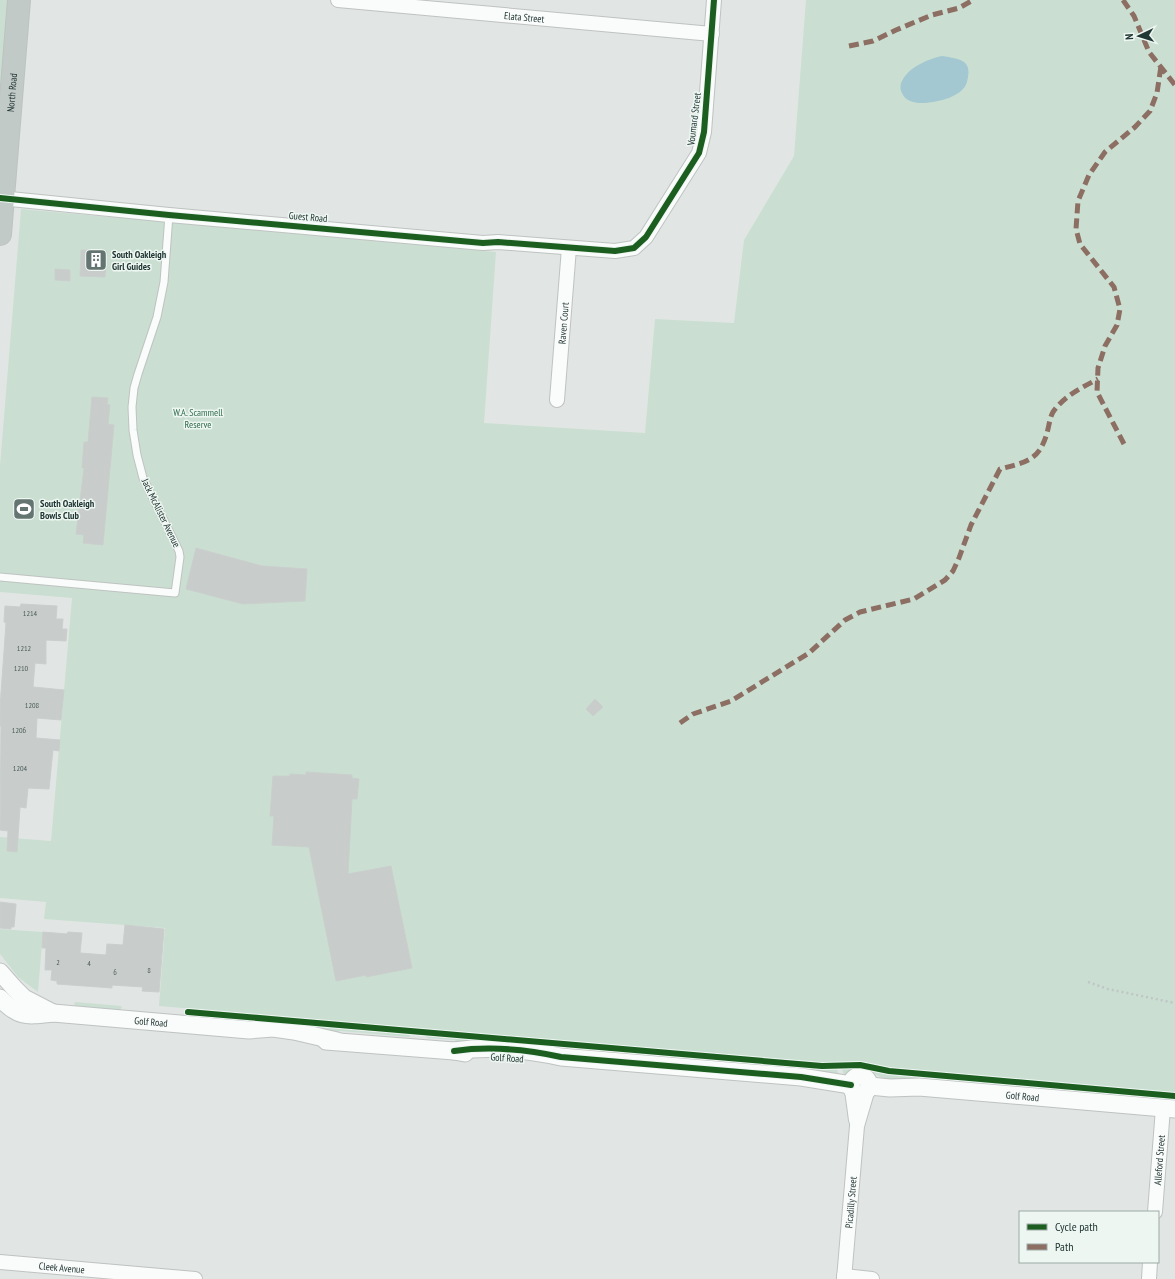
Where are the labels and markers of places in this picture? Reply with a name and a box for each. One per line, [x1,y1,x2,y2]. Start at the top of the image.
building icon: South Oakleigh Girl Guides [83,247,109,273]
place label: South Oakleigh Girl Guides [112,248,167,273]
sports icon: South Oakleigh Bowls Club [11,496,37,522]
place label: South Oakleigh Bowls Club [40,497,95,522]

